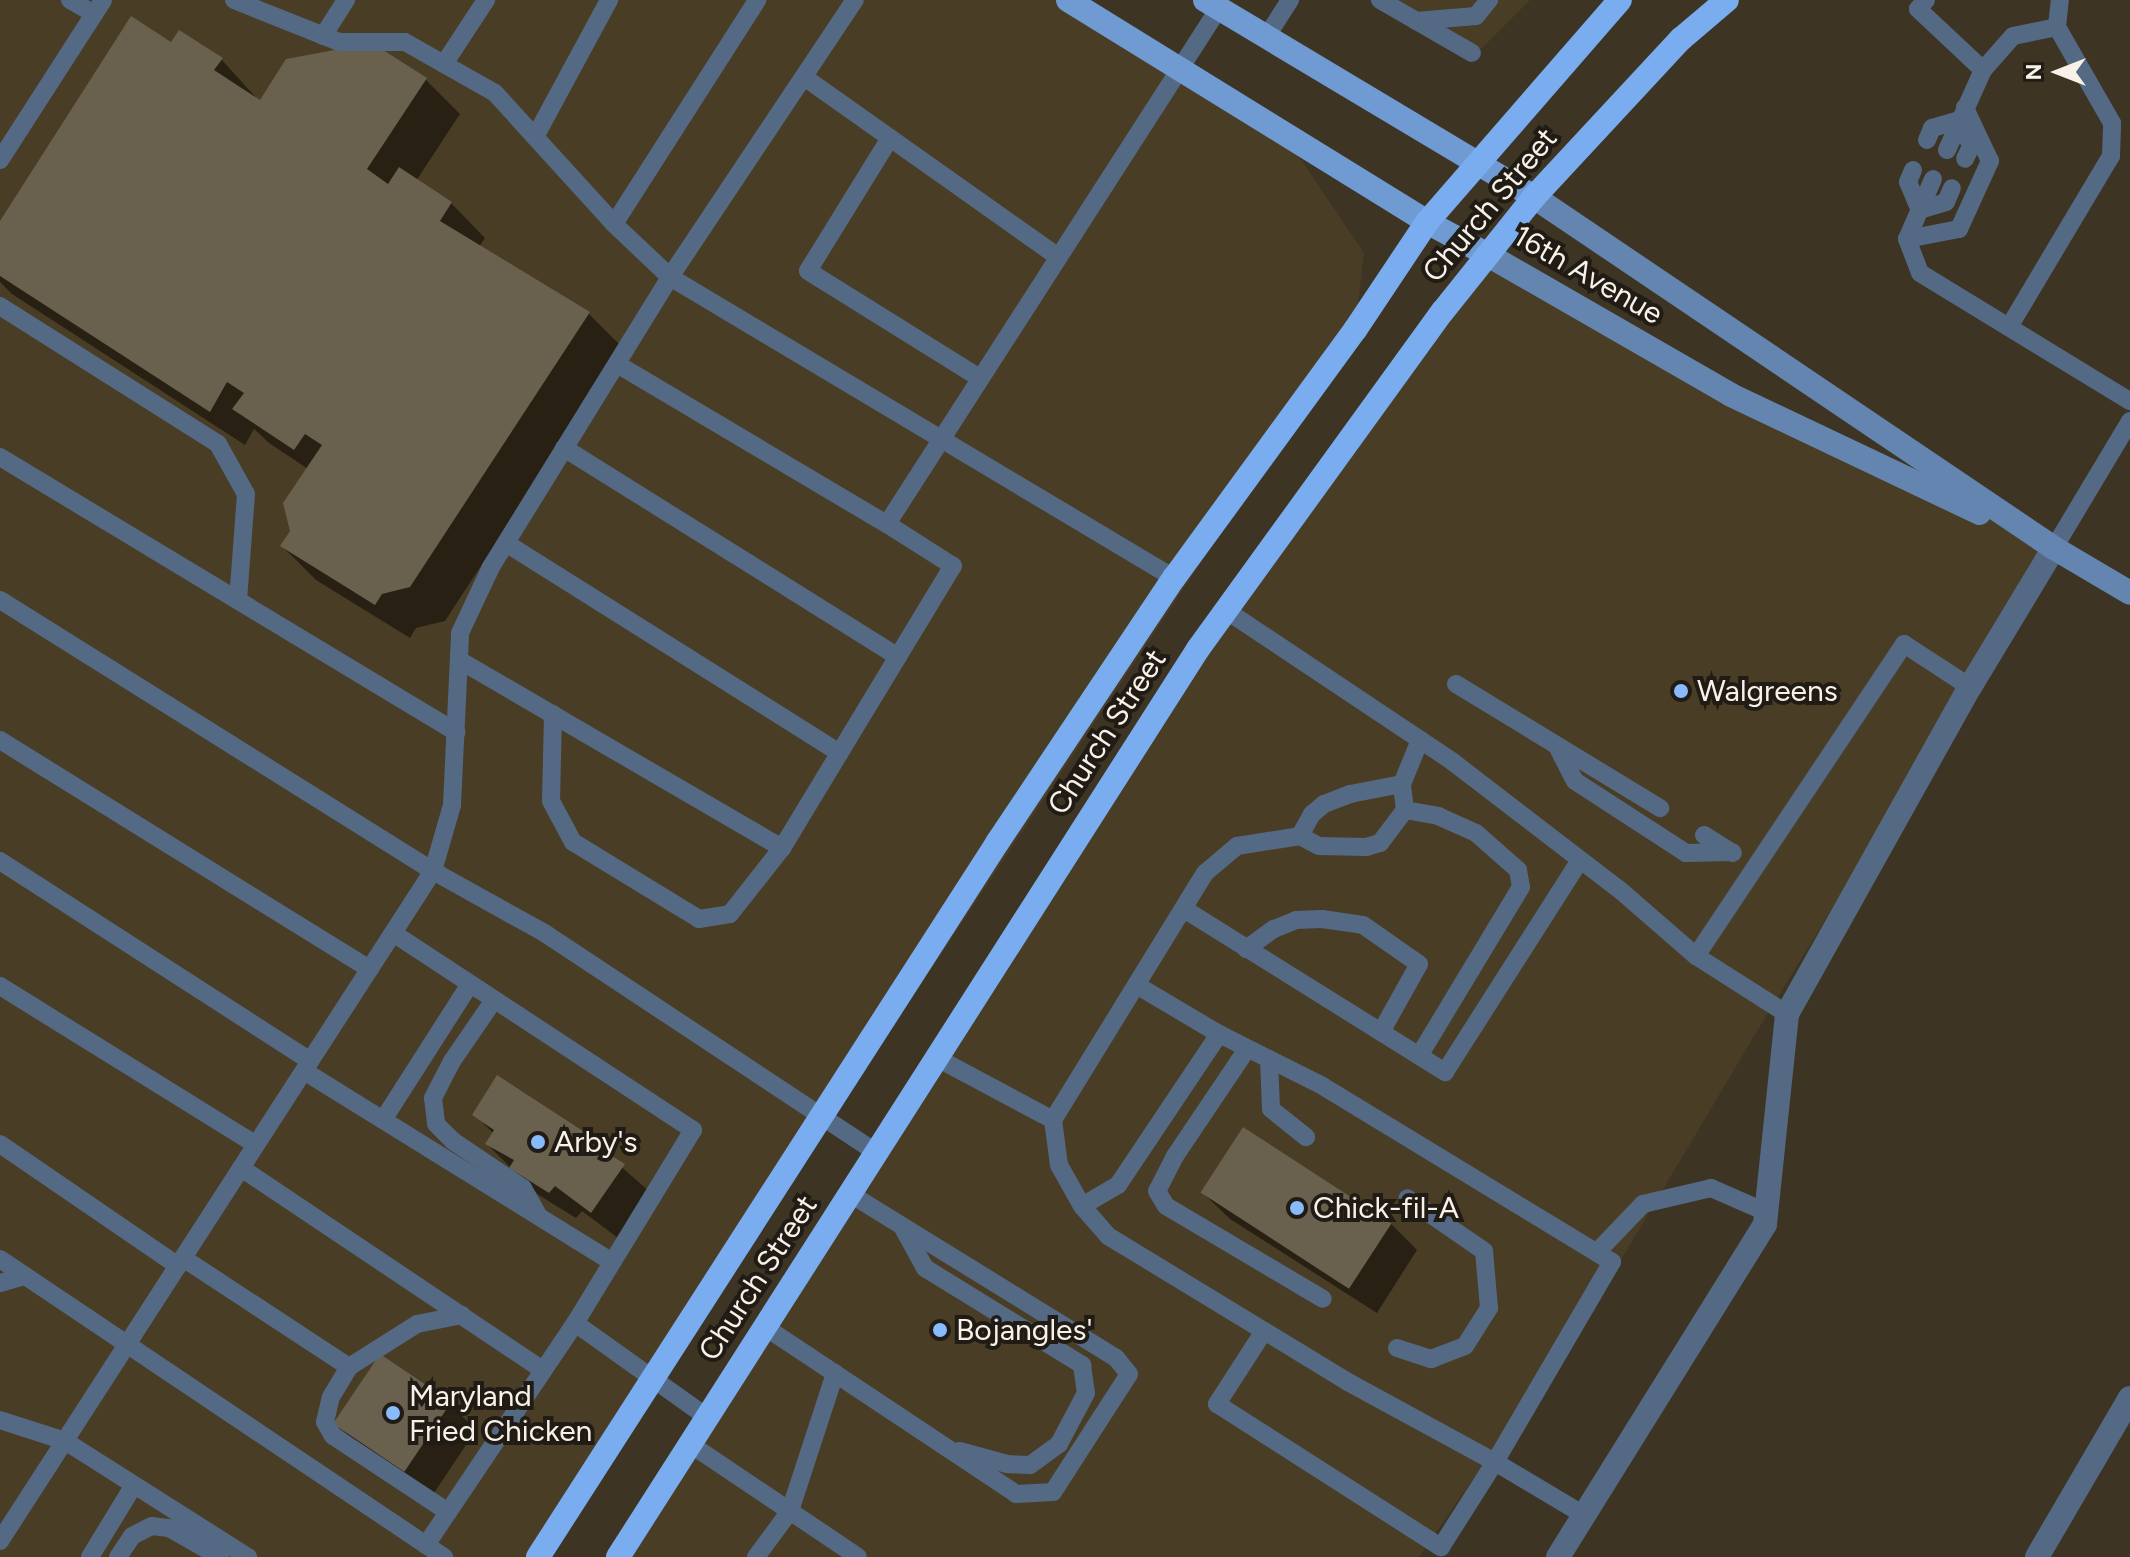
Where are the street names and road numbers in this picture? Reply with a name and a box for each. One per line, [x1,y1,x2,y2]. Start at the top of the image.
street label: Church Street [1415,121,1565,289]
street label: 16th Avenue [1507,218,1669,332]
street label: Church Street [1040,643,1174,821]
street label: Church Street [691,1189,825,1367]

